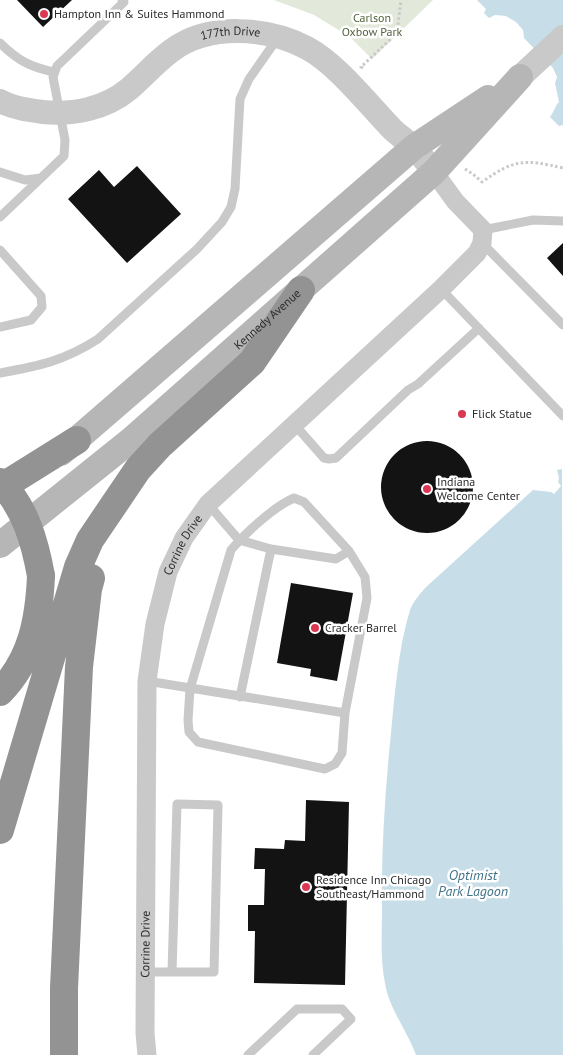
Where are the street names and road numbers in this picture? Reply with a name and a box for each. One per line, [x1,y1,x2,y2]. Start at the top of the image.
street label: 177th Drive [199,23,261,43]
street label: Kennedy Avenue [231,285,304,352]
street label: Corrine Drive [160,512,205,578]
street label: Corrine Drive [137,910,153,978]

